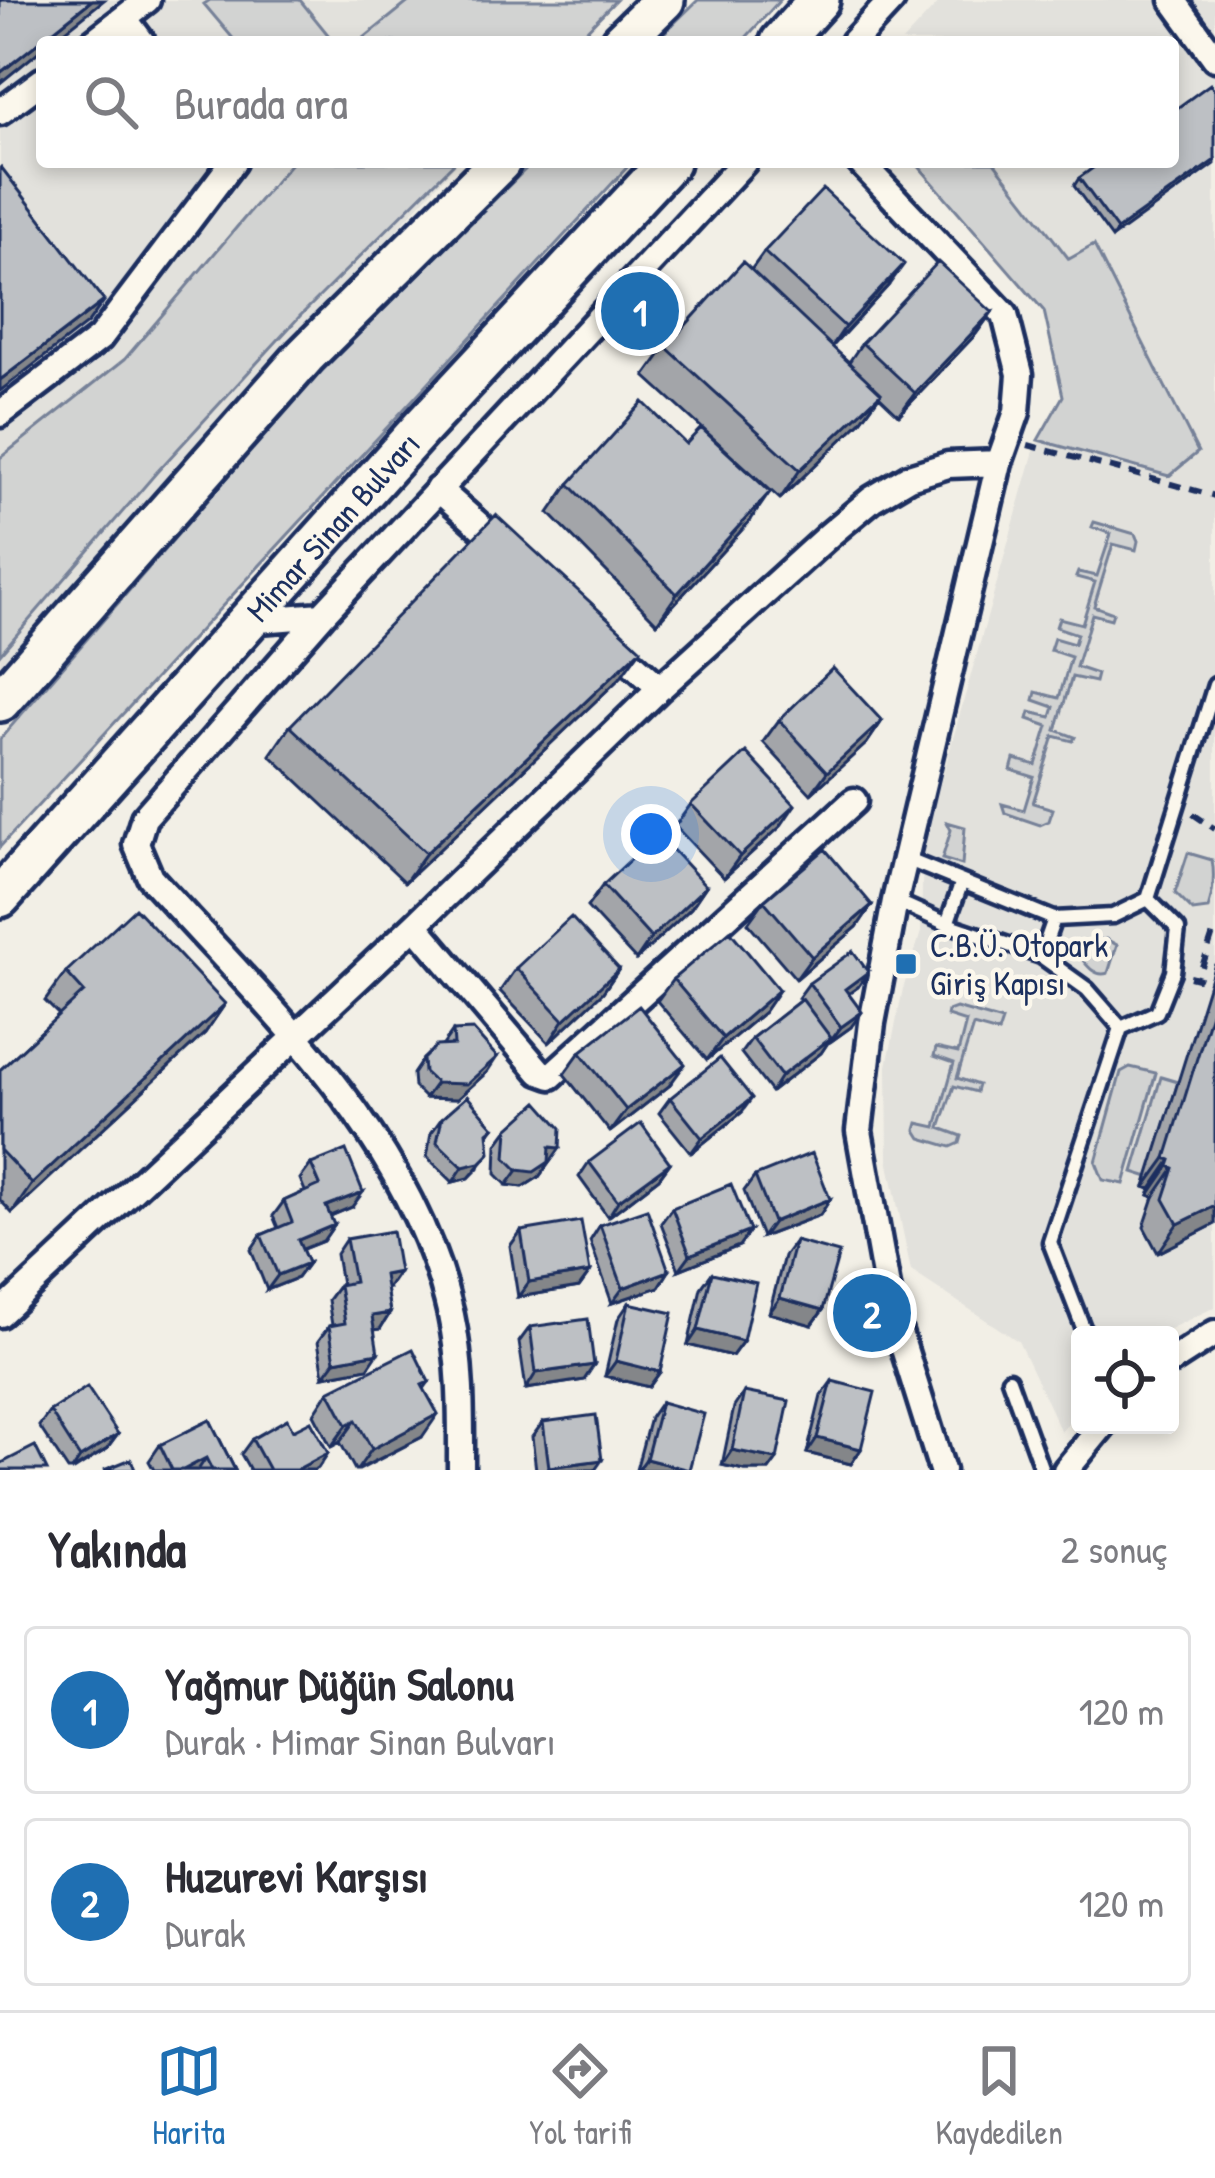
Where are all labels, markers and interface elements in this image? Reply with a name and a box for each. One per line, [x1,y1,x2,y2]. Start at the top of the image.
search box [36,36,1179,168]
icon: search [78,69,144,135]
text: Burada ara [174,72,348,133]
pin: 1 [601,266,679,356]
street label: Mimar Sinan Bulvarı [236,422,430,631]
your location [621,804,681,864]
place label: C.B.Ü. Otopark Giriş Kapısı [930,923,1109,1006]
marker: C.B.Ü. Otopark Giriş Kapısı [893,951,919,977]
pin: 2 [833,1268,911,1358]
map controls [1071,1326,1179,1434]
button: locate [1071,1326,1179,1434]
text: Yakında [48,1514,186,1583]
text: 2 sonuç [1061,1522,1167,1575]
text: Yağmur Düğün Salonu [165,1653,514,1714]
text: 1 [83,1684,97,1737]
text: 120 m [1079,1684,1164,1737]
text: Durak · Mimar Sinan Bulvarı [165,1714,556,1767]
text: Huzurevi Karşısı [165,1845,428,1906]
text: 2 [81,1876,99,1929]
text: 120 m [1079,1876,1164,1929]
text: Durak [165,1906,246,1959]
tab: Harita [152,2038,225,2154]
tab: Yol tarifi [529,2038,631,2154]
tab: Kaydedilen [936,2038,1063,2154]

